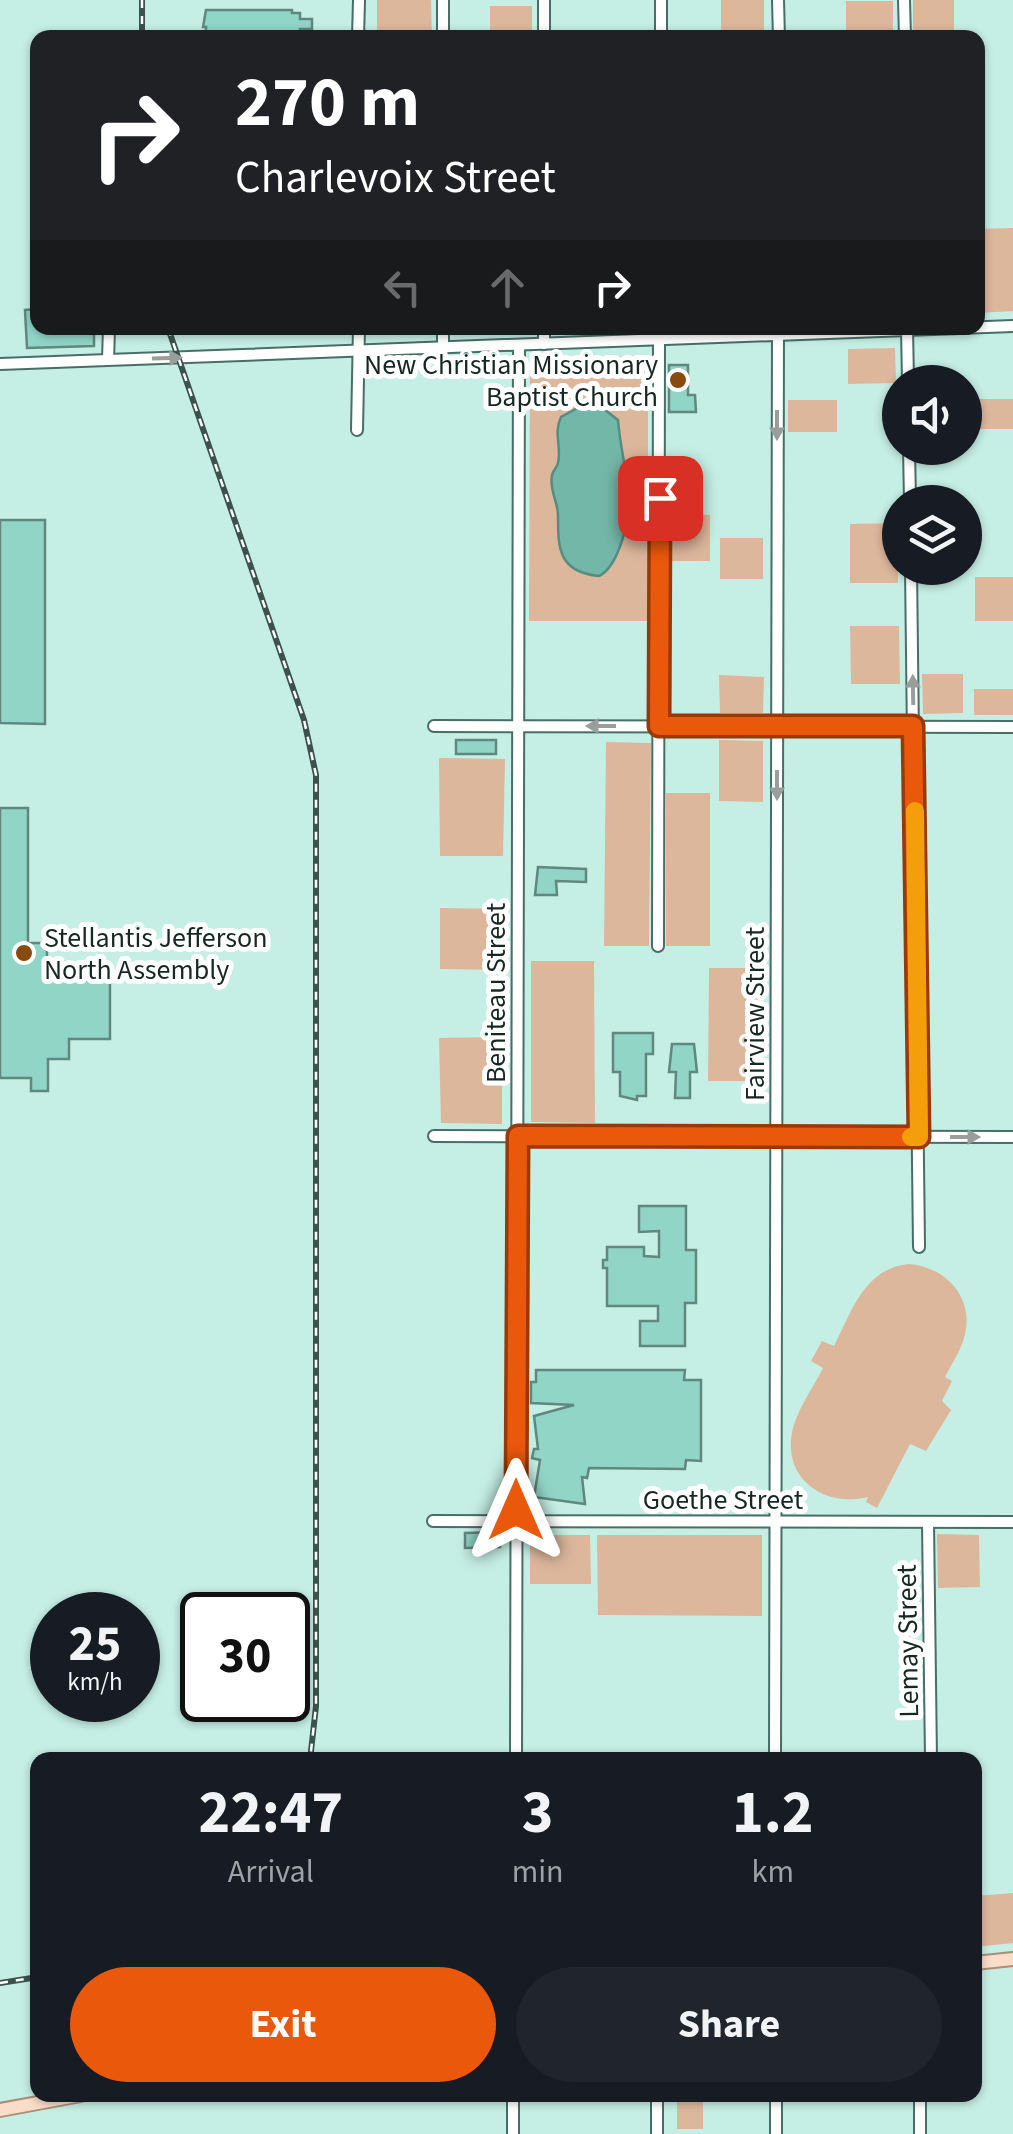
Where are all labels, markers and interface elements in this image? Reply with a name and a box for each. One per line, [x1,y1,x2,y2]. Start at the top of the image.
text: 270 m [235,53,420,153]
icon: right [70,70,200,200]
text: Charlevoix Street [235,146,556,210]
icon: left [375,260,430,315]
icon: ahead [480,260,535,315]
icon: right [585,260,640,315]
place label: New Christian Missionary Baptist Church [364,345,658,417]
one-way arrow [152,349,184,365]
map controls [882,365,982,585]
button: sound [882,365,982,465]
marker: New Christian Missionary Baptist Church [667,369,689,391]
one-way arrow [769,409,785,441]
pin [618,456,703,541]
icon: arrive [633,471,688,526]
button: layers [882,485,982,585]
one-way arrow [904,673,920,705]
one-way arrow [584,718,616,734]
one-way arrow [769,769,785,801]
street label: Beniteau Street [476,902,516,1083]
place label: Stellantis Jefferson North Assembly [44,918,268,990]
street label: Fairview Street [735,926,775,1101]
marker: Stellantis Jefferson North Assembly [13,942,35,964]
one-way arrow [950,1129,982,1145]
position arrow [464,1458,568,1562]
street label: Goethe Street [643,1480,804,1520]
street label: Lemay Street [887,1563,929,1718]
speed limit sign: 30 [180,1592,310,1722]
text: 25 [69,1609,121,1680]
text: km/h [67,1664,123,1700]
text: 22:47 [198,1771,343,1856]
text: 3 [522,1771,554,1856]
text: 1.2 [732,1771,813,1856]
text: Arrival [228,1849,314,1895]
text: min [512,1849,564,1895]
text: km [752,1849,794,1895]
button: Exit [70,1967,496,2082]
button: Share [516,1967,942,2082]

